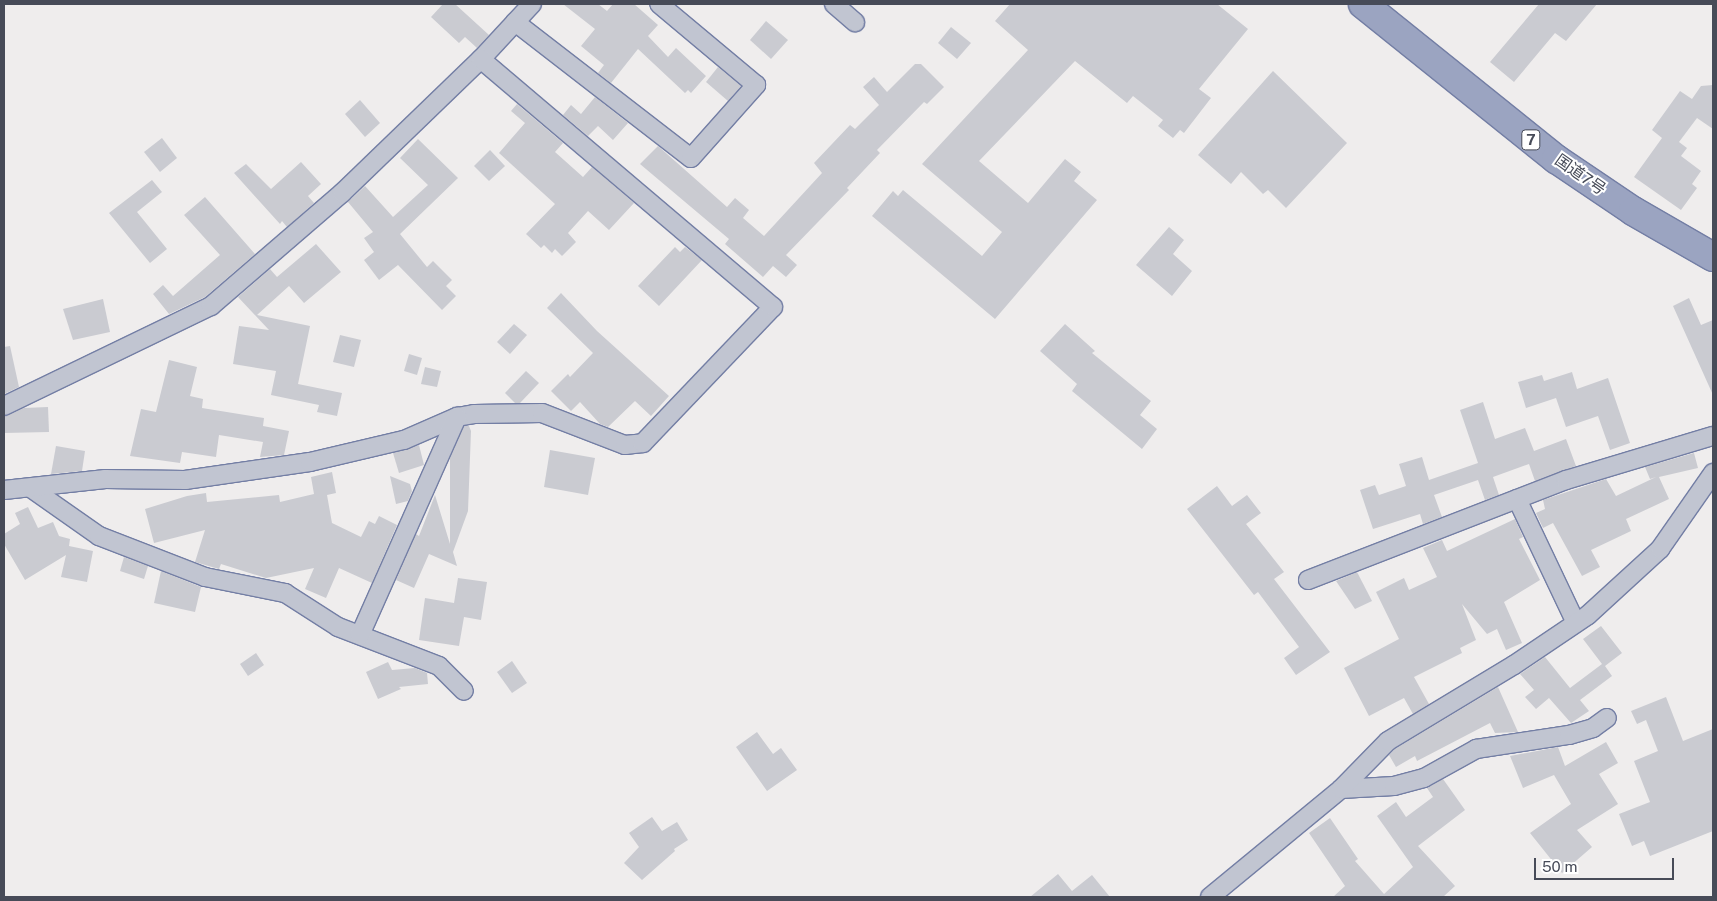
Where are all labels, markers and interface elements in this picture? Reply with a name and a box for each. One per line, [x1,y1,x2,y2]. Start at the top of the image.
road number: 7 [1521,128,1541,152]
street label: 国道7号 [1551,151,1609,199]
scale bar [1537,848,1677,880]
text: 50 m [1542,858,1577,875]

